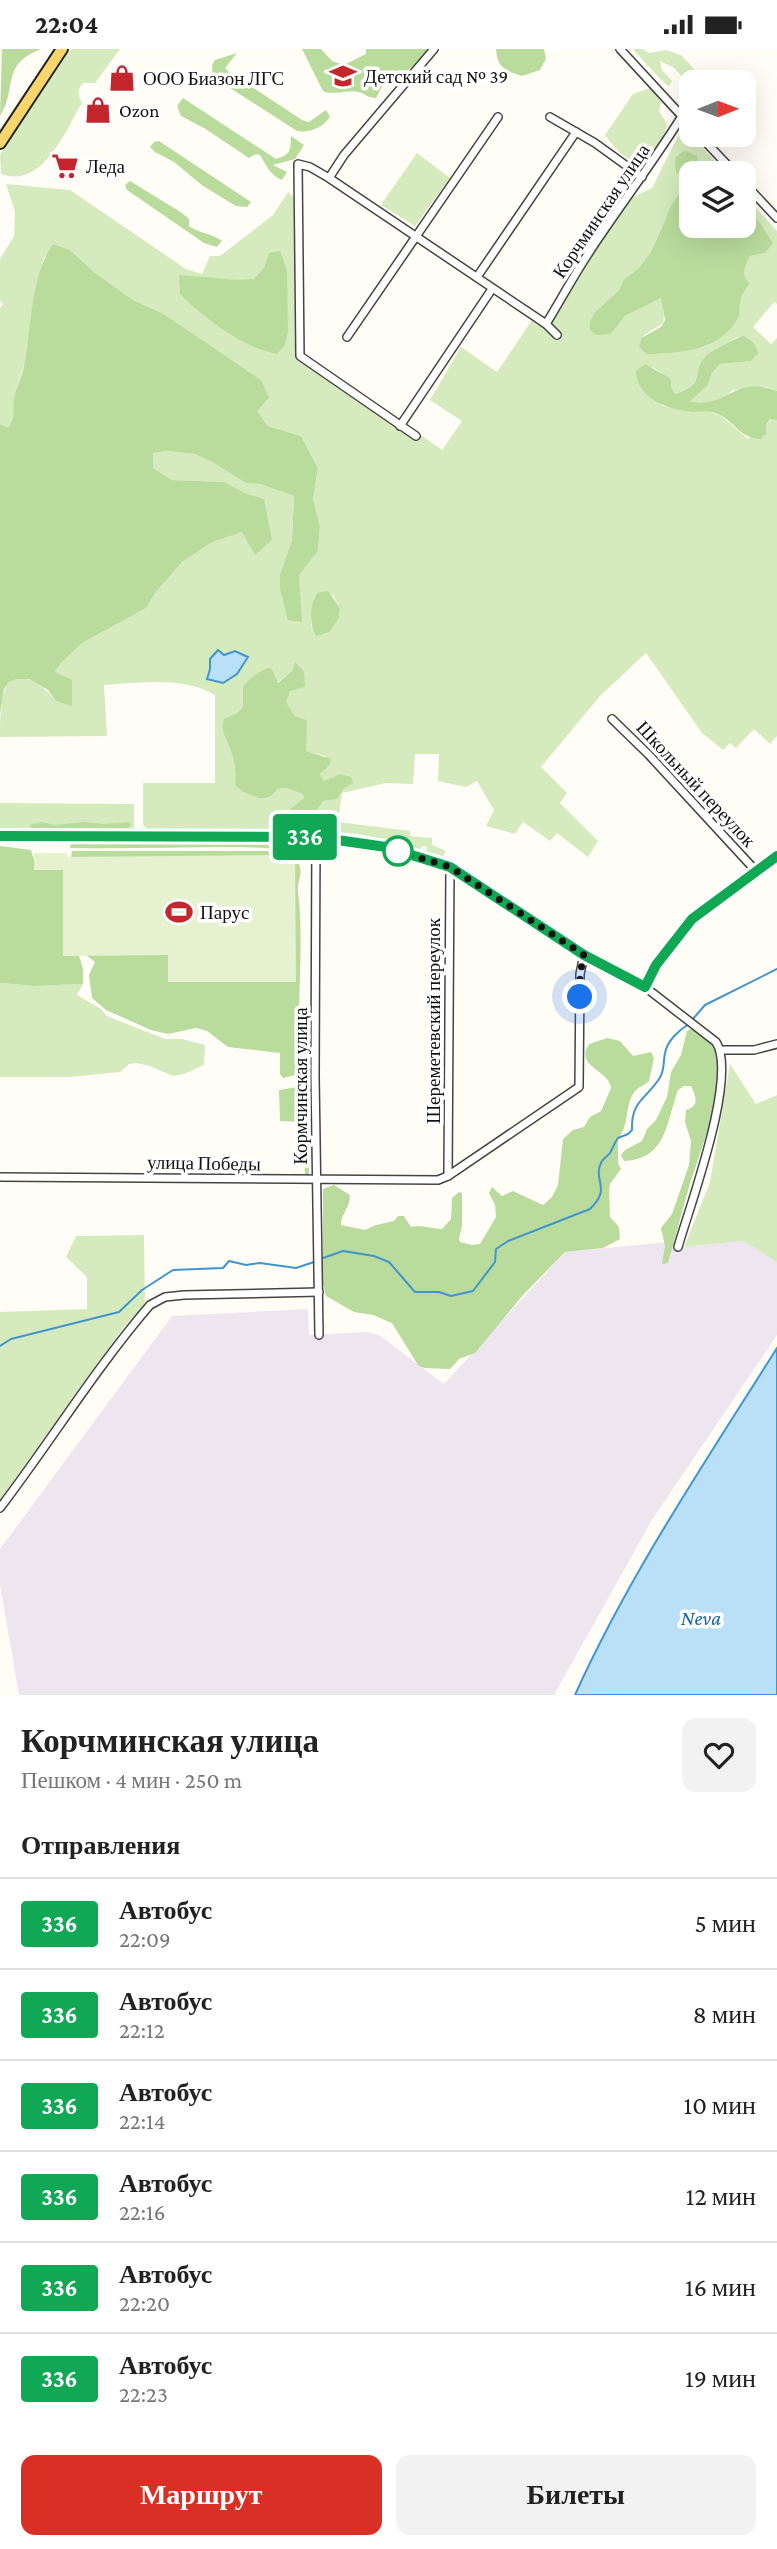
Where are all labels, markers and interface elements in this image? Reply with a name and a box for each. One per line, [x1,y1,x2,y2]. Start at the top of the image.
text: 22:04 [35,10,98,39]
school or university icon: Детский сад № 39 [328,61,358,91]
shop icon: ООО Биазон ЛГС [107,63,137,93]
place label: Детский сад № 39 [364,66,508,87]
place label: ООО Биазон ЛГС [143,68,284,89]
north arrow [679,70,756,147]
map controls [679,70,756,238]
shop icon: Ozon [83,95,113,125]
place label: Ozon [119,100,159,121]
street label: Корчминская улица [548,140,654,282]
supermarket icon: Леда [50,151,80,181]
place label: Леда [86,156,126,177]
button: layers [679,161,756,238]
street label: Школьный переулок [632,717,760,852]
line badge: 336 [265,814,345,860]
text: 336 [287,823,323,850]
unlabelled marker [383,836,413,866]
sports icon: Парус [164,897,194,927]
place label: Парус [200,902,249,923]
street label: Шереметевский переулок [423,917,444,1124]
your location [562,979,597,1014]
street label: Кормчинская улица [290,1007,311,1165]
street label: улица Победы [147,1152,261,1174]
water label: Neva [681,1606,721,1630]
button: heart [682,1718,756,1792]
text: Корчминская улица [21,1722,319,1759]
text: Пешком · 4 мин · 250 m [21,1767,242,1793]
text: Отправления [21,1831,180,1860]
text: Автобус [119,1896,212,1925]
text: 5 мин [695,1909,756,1938]
text: 336 [41,1910,78,1937]
text: 22:09 [119,1926,171,1952]
text: Автобус [119,1987,212,2016]
text: 8 мин [693,2000,756,2029]
text: 336 [41,2001,78,2028]
text: 22:12 [119,2017,165,2043]
text: Автобус [119,2078,212,2107]
text: 10 мин [684,2091,756,2120]
text: 336 [41,2092,78,2119]
text: 22:14 [119,2108,165,2134]
text: Автобус [119,2169,212,2198]
text: 12 мин [686,2182,756,2211]
text: 336 [41,2183,78,2210]
text: 22:16 [119,2199,165,2225]
text: Автобус [119,2260,212,2289]
text: 16 мин [685,2273,756,2302]
text: 336 [41,2274,78,2301]
text: 22:20 [119,2290,170,2316]
text: Автобус [119,2351,212,2380]
text: 19 мин [685,2364,756,2393]
text: 336 [41,2365,78,2392]
text: 22:23 [119,2381,168,2407]
button: Маршрут [21,2455,382,2535]
button: Билеты [396,2455,756,2535]

